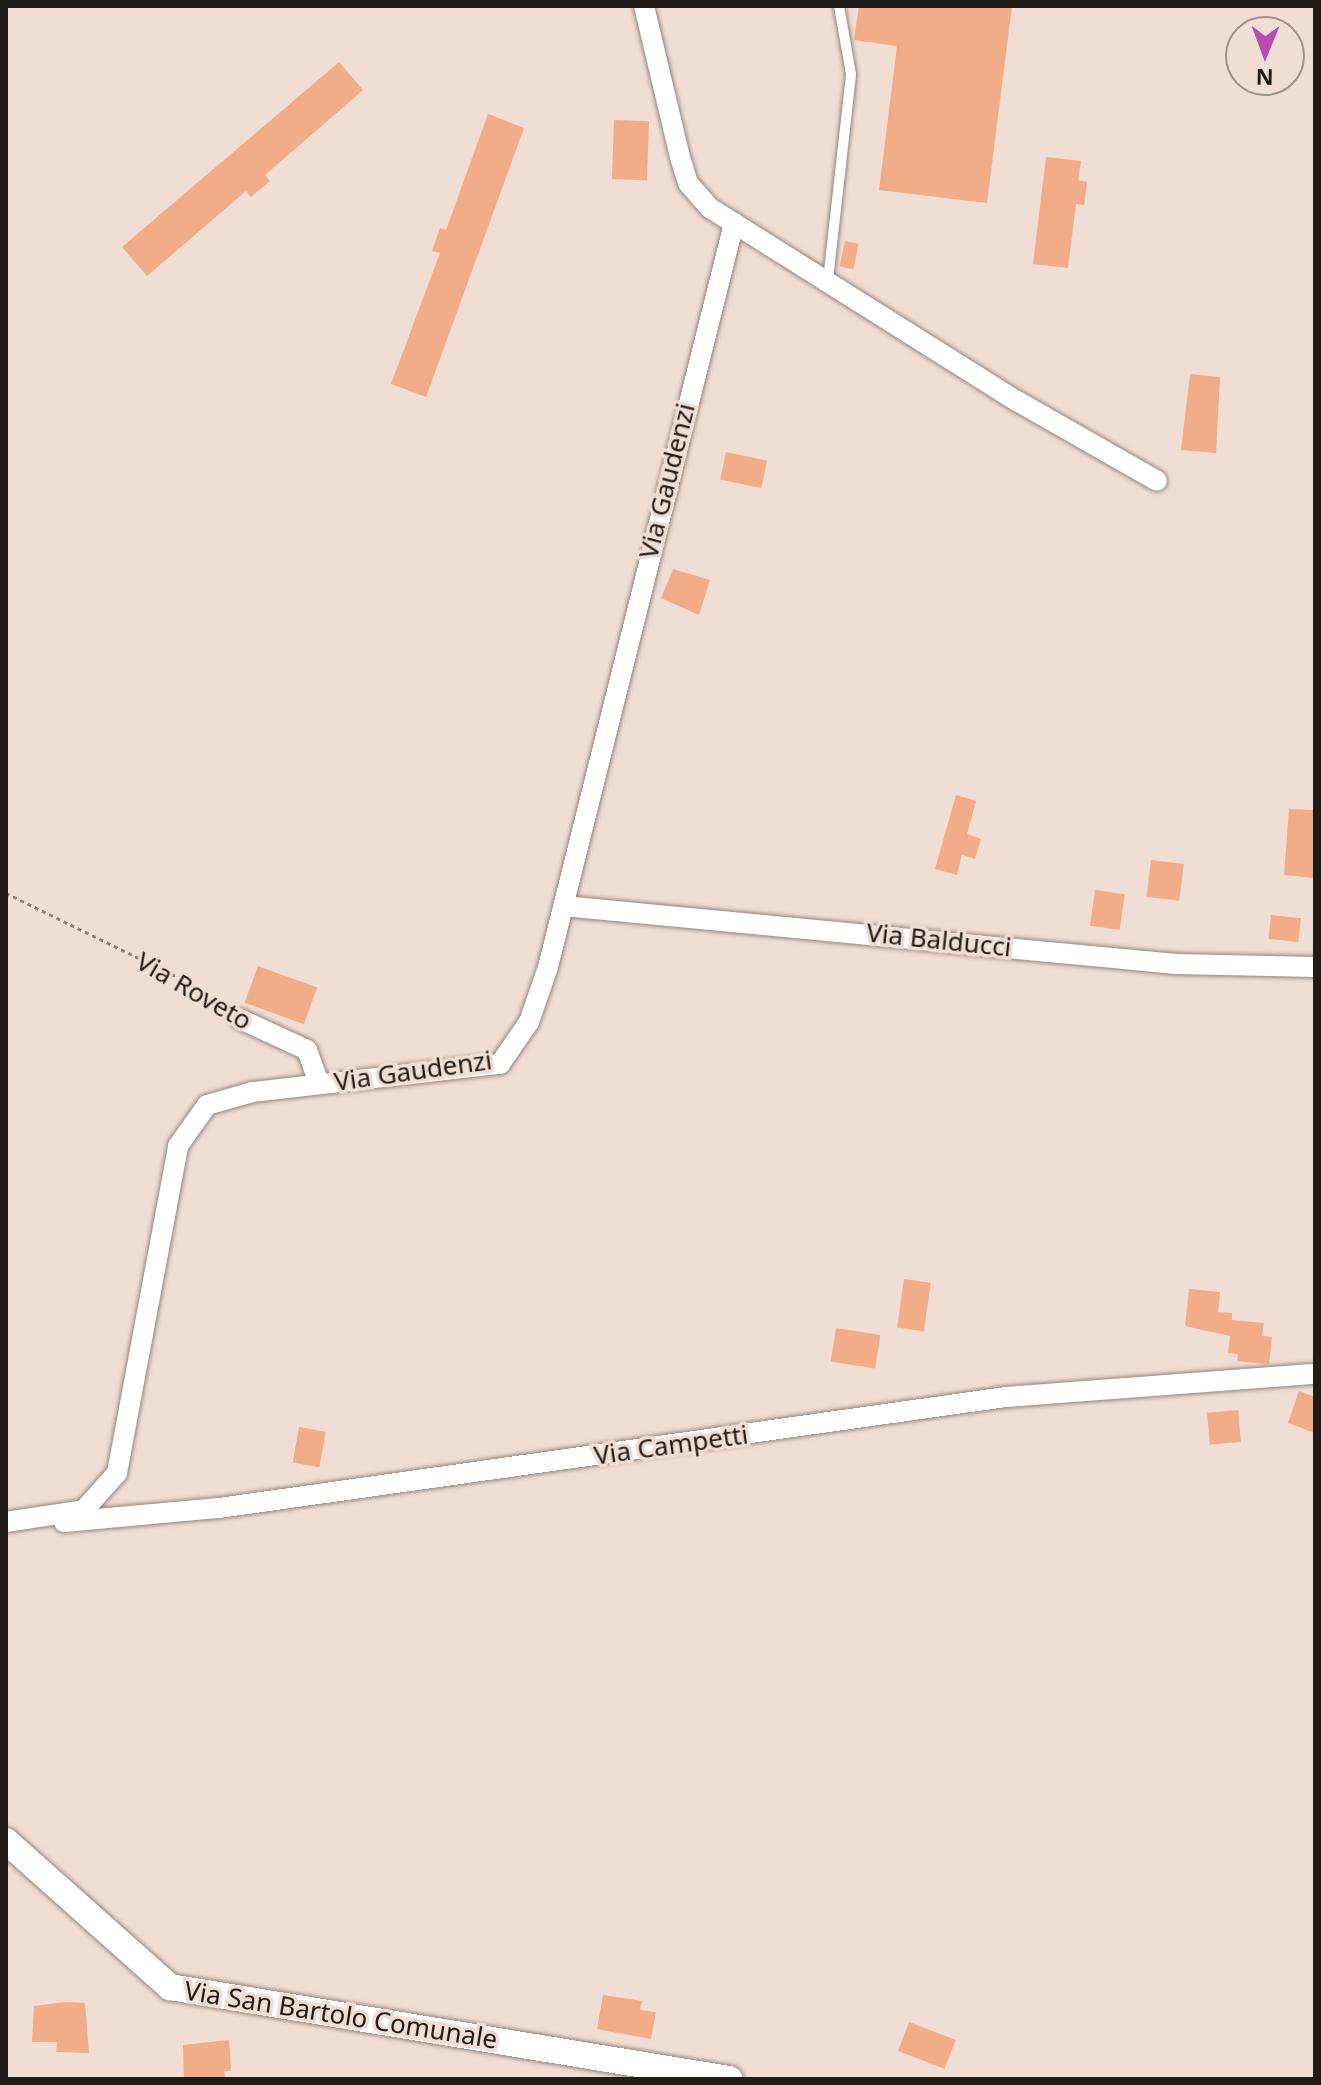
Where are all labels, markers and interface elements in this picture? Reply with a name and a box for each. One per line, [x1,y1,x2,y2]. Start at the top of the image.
north arrow [1225,16,1305,96]
text: N [1255,63,1274,93]
street label: Via Gaudenzi [633,400,701,562]
street label: Via Balducci [865,917,1013,963]
street label: Via Roveto [131,945,257,1037]
street label: Via Gaudenzi [332,1044,494,1098]
street label: Via Campetti [592,1419,750,1471]
street label: Via San Bartolo Comunale [182,1975,500,2055]

